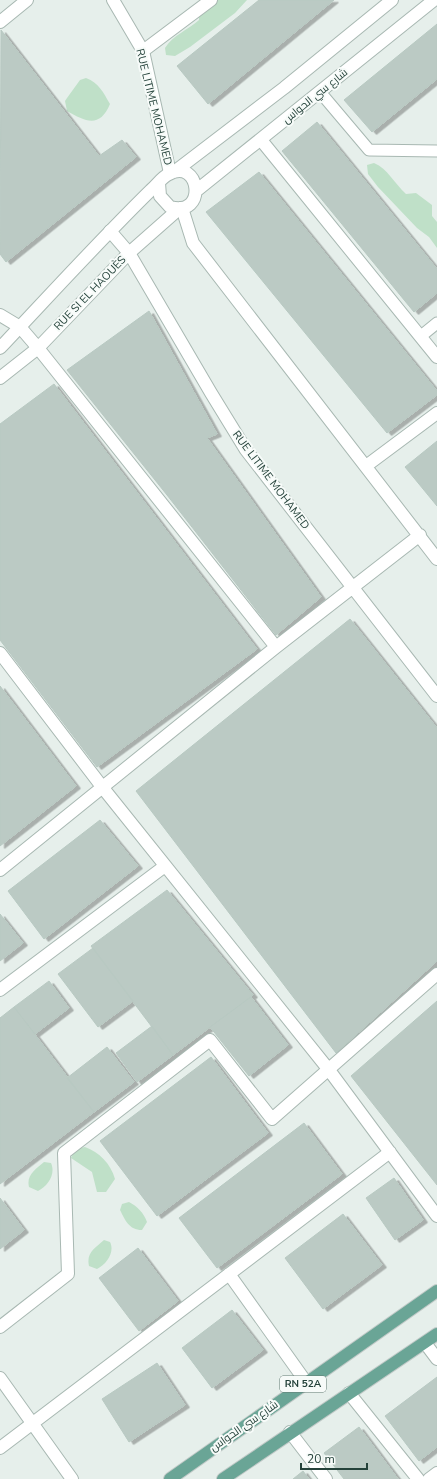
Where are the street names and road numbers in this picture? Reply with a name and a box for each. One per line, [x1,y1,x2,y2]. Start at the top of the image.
street label: RUE LITIME MOHAMED [132,47,176,167]
street label: شارع سي الحواس [279,65,351,127]
street label: RUE SI EL HAOUÈS [50,252,130,333]
street label: RUE LITIME MOHAMED [229,428,313,532]
road number: RN 52A [280,1376,326,1392]
street label: شارع سي الحواس [207,1397,281,1455]

